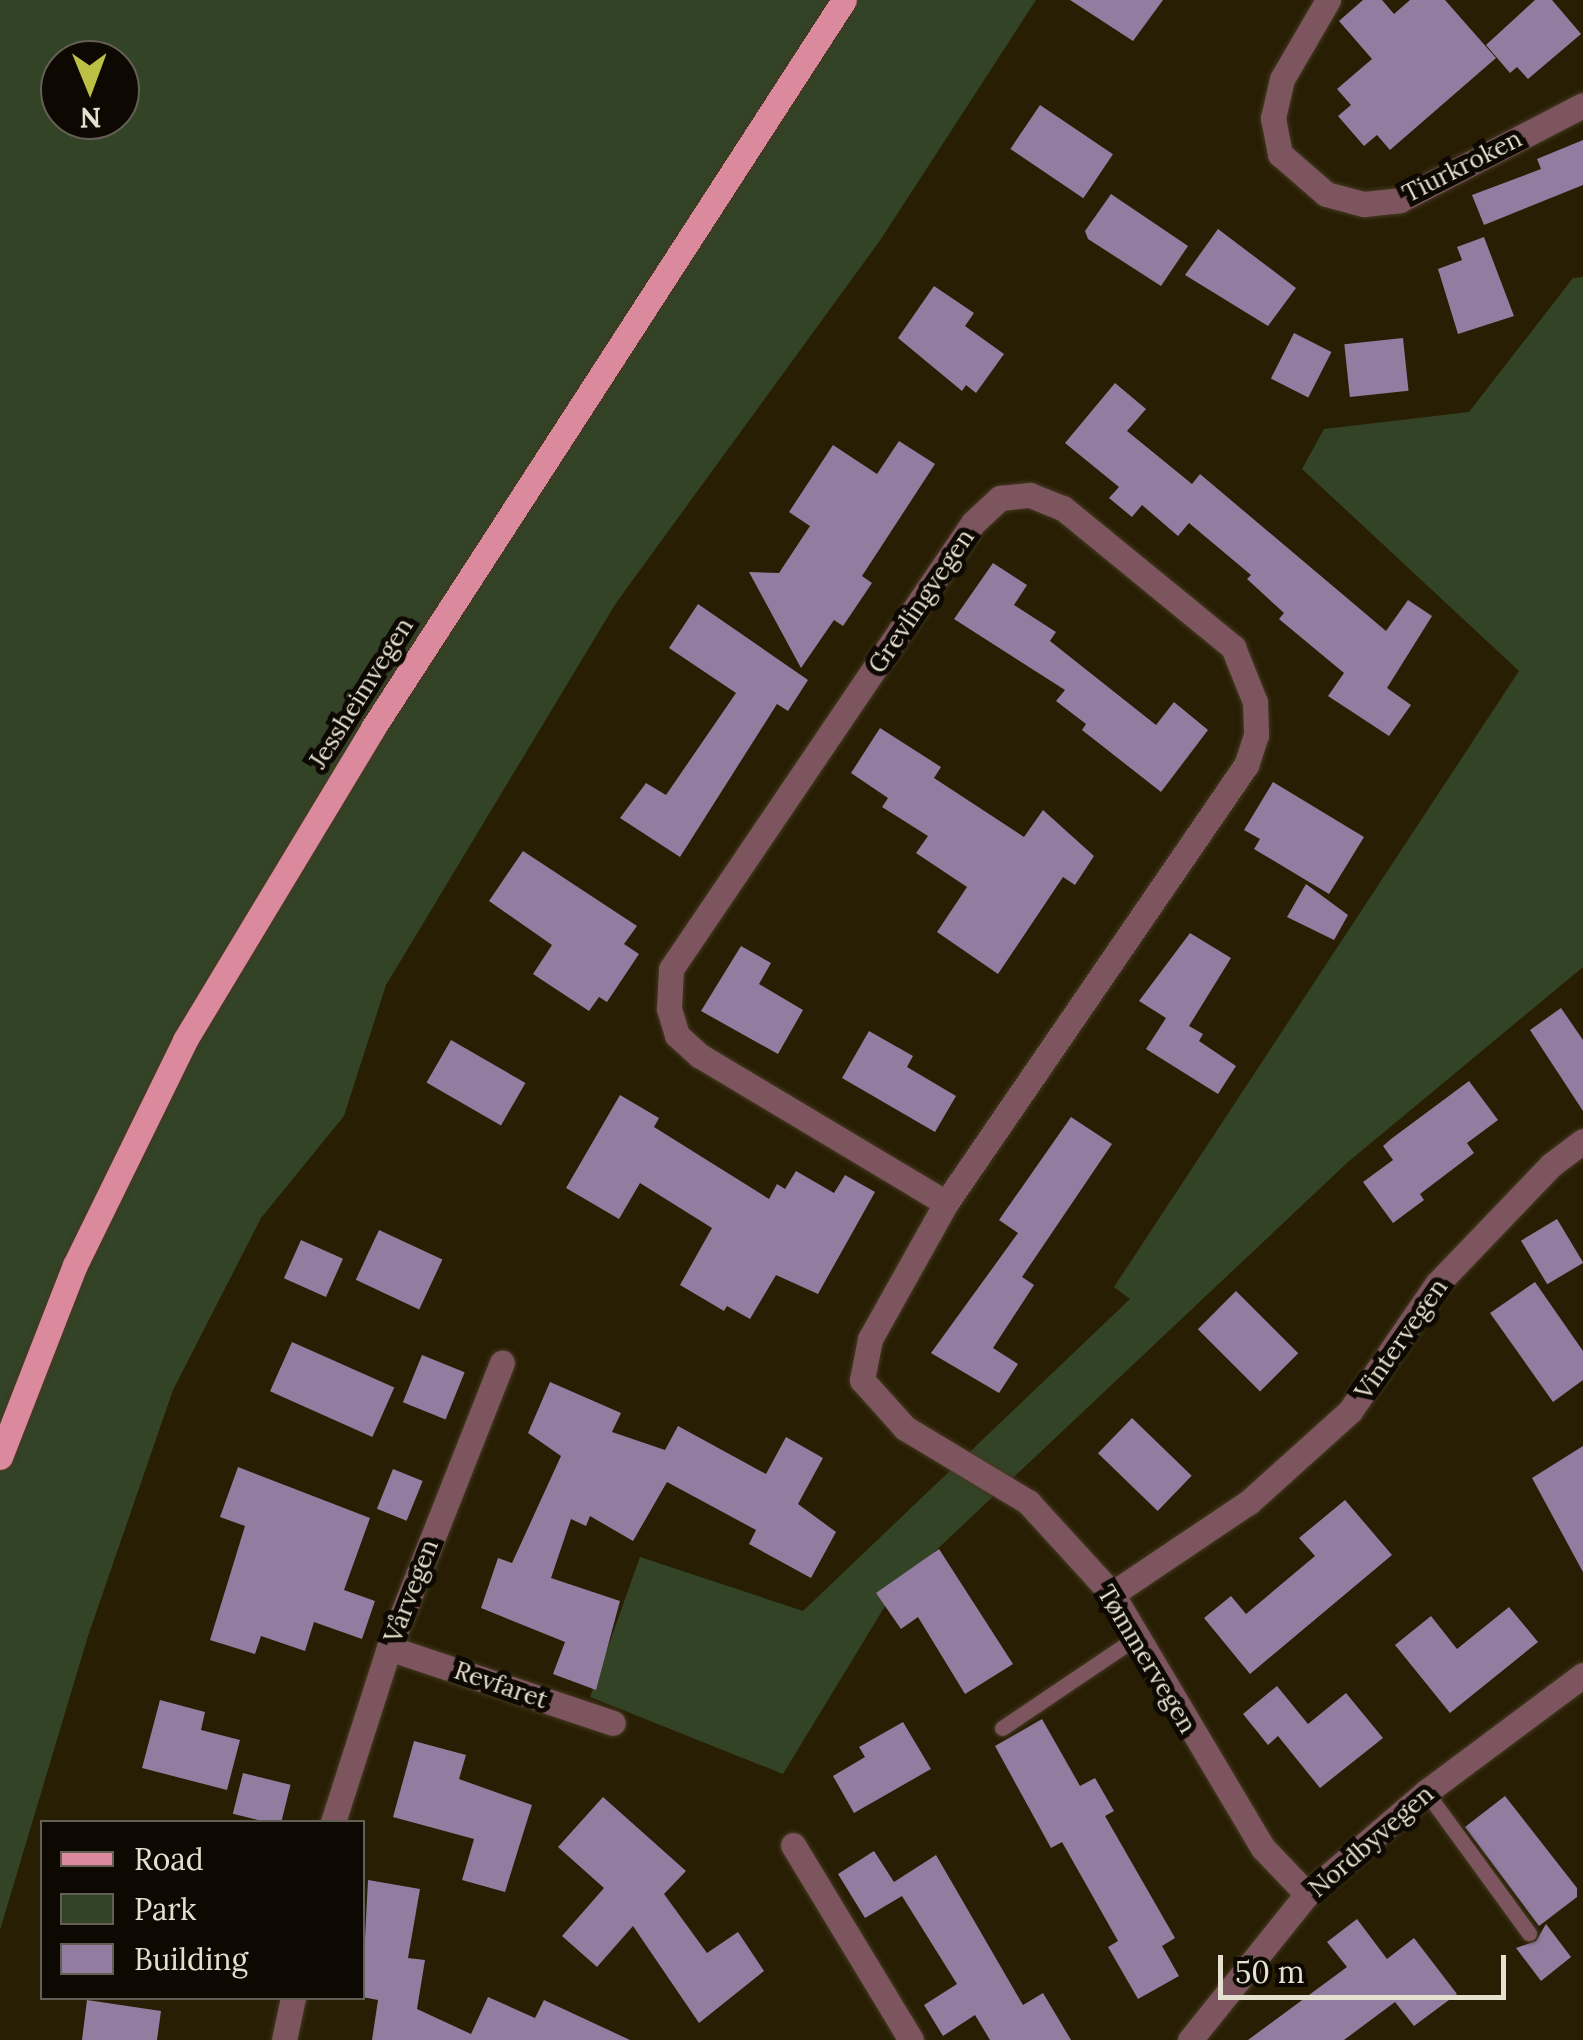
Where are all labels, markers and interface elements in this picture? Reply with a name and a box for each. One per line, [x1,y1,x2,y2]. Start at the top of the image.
north arrow [40,40,140,140]
text: N [79,100,102,136]
street label: Tiurkroken [1398,123,1526,209]
street label: Grevlingvegen [862,523,980,679]
street label: Jessheimvegen [303,612,419,774]
street label: Vintervegen [1348,1273,1454,1405]
street label: Vårvegen [378,1535,444,1647]
street label: Tømmervegen [1091,1580,1203,1738]
street label: Revfaret [450,1655,552,1715]
street label: Nordbyvegen [1303,1779,1439,1903]
legend [40,1820,365,2000]
text: Road [134,1840,204,1878]
text: Park [134,1890,196,1928]
scale bar [1223,1935,1510,1997]
text: Building [134,1940,248,1978]
text: 50 m [1235,1953,1305,1991]

